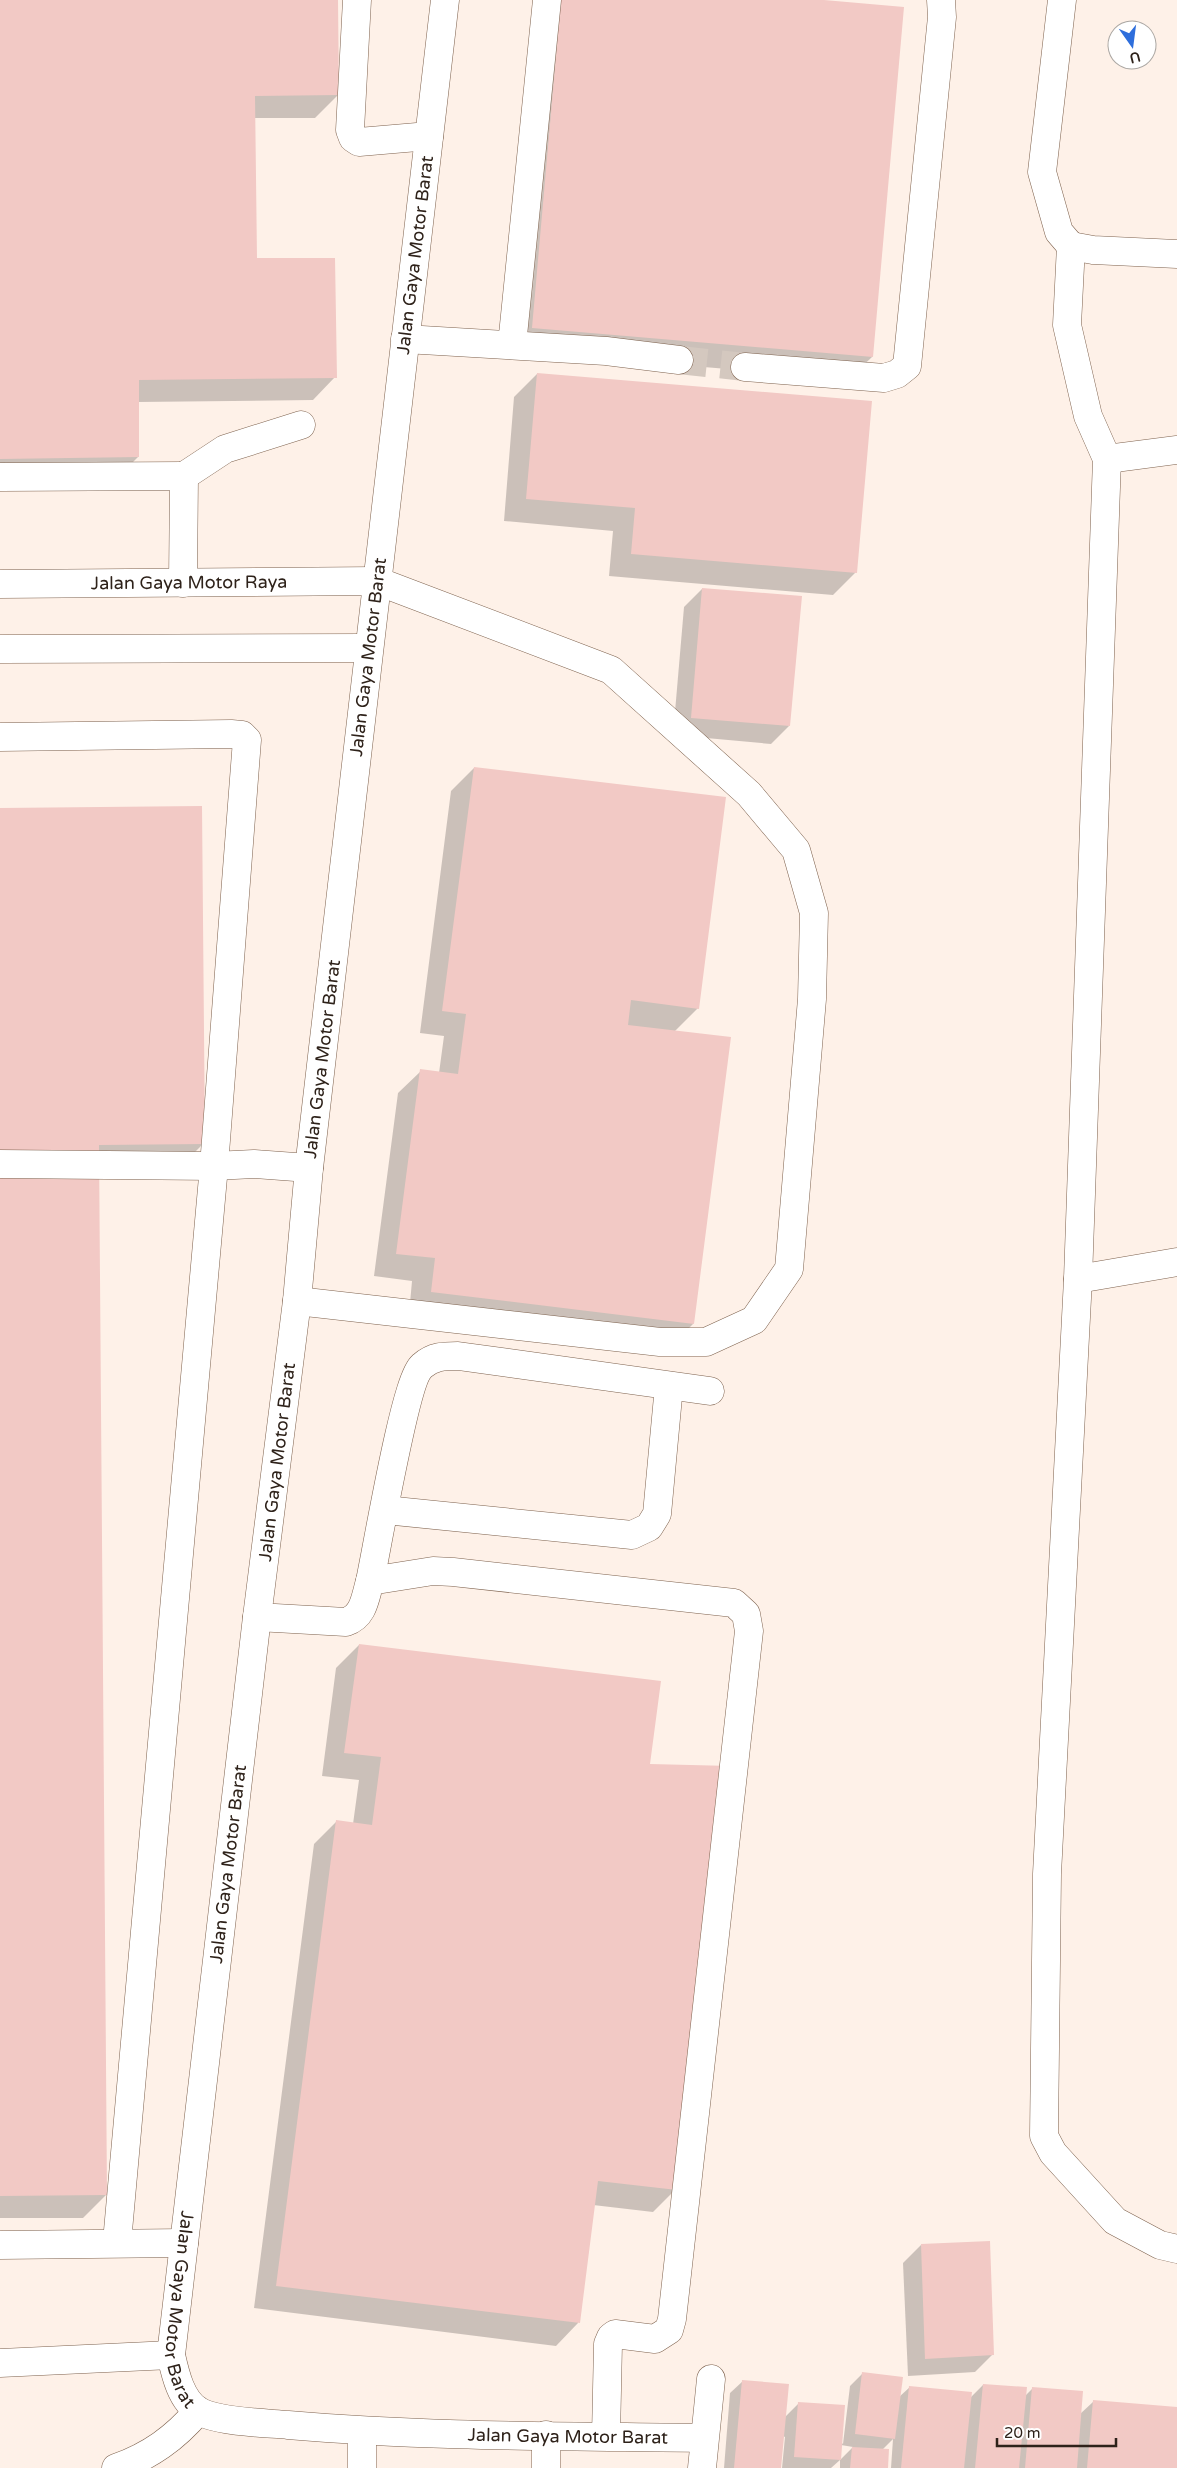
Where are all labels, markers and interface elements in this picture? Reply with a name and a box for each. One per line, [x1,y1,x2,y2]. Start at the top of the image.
north arrow [1107,20,1157,70]
text: U [1128,48,1142,67]
street label: Jalan Gaya Motor Barat [392,154,438,356]
street label: Jalan Gaya Motor Barat [345,556,391,758]
street label: Jalan Gaya Motor Raya [91,571,287,594]
street label: Jalan Gaya Motor Barat [299,958,345,1160]
street label: Jalan Gaya Motor Barat [254,1361,300,1563]
street label: Jalan Gaya Motor Barat [205,1763,251,1965]
street label: Jalan Gaya Motor Barat [160,2210,200,2413]
scale bar [997,2416,1116,2448]
street label: Jalan Gaya Motor Barat [467,2424,668,2449]
text: 20 m [1004,2424,1041,2442]

